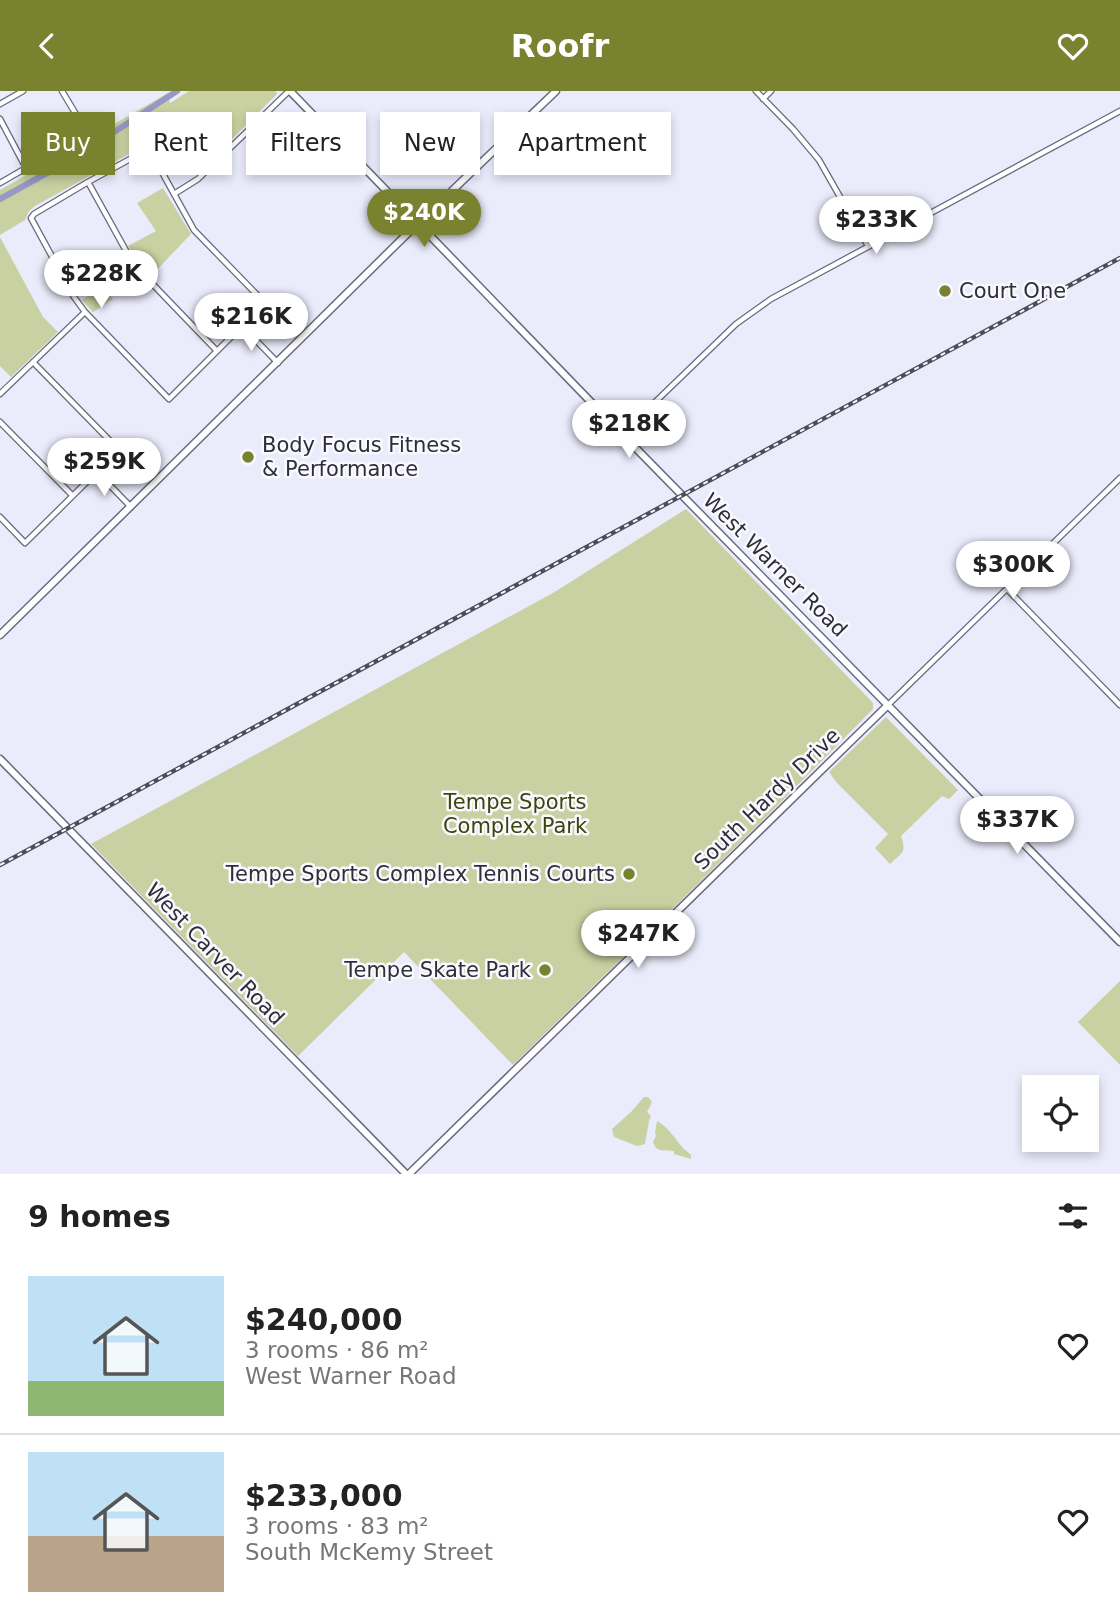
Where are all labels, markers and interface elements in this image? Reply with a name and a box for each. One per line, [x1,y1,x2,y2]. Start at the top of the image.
icon: back [28,27,66,65]
text: Roofr [511,27,609,65]
icon: heart [1054,27,1092,65]
chip: Buy [21,112,115,175]
chip: Rent [129,112,232,175]
chip: Filters [246,112,366,175]
chip: New [380,112,480,175]
chip: Apartment [494,112,671,175]
pin: $240K [375,190,473,249]
pin: $233K [827,197,925,256]
text: $240K [383,199,465,225]
text: $233K [835,206,917,232]
pin: $228K [52,251,150,310]
text: $228K [60,260,142,286]
place label: Court One [959,279,1066,303]
marker: Court One [937,283,953,299]
pin: $216K [202,293,300,353]
text: $216K [210,303,292,329]
pin: $218K [580,401,678,460]
text: $218K [588,410,670,436]
place label: Body Focus Fitness & Performance [262,433,461,481]
pin: $259K [55,439,153,498]
text: $259K [63,448,145,474]
marker: Body Focus Fitness & Performance [240,449,256,465]
street label: West Warner Road [698,488,852,642]
pin: $300K [964,541,1062,601]
text: $300K [972,551,1054,577]
street label: South Hardy Drive [689,723,845,875]
park label: Tempe Sports Complex Park [443,790,588,838]
pin: $337K [968,797,1066,856]
text: $337K [976,806,1058,832]
place label: Tempe Sports Complex Tennis Courts [225,862,615,886]
marker: Tempe Sports Complex Tennis Courts [621,866,637,882]
street label: West Carver Road [141,878,289,1030]
pin: $247K [589,911,687,970]
text: $247K [597,920,679,946]
place label: Tempe Skate Park [343,958,532,982]
marker: Tempe Skate Park [537,962,553,978]
map controls [1022,1075,1099,1152]
button: locate [1022,1075,1099,1152]
icon: filters [1054,1197,1092,1235]
text: 9 homes [28,1199,171,1234]
text: $240,000 [245,1302,403,1337]
icon: home [84,1304,168,1388]
icon: heart [1054,1327,1092,1365]
text: 3 rooms · 86 m² [245,1337,429,1363]
text: West Warner Road [245,1363,456,1389]
text: $233,000 [245,1478,403,1513]
icon: home [84,1480,168,1564]
icon: heart [1054,1503,1092,1541]
text: 3 rooms · 83 m² [245,1513,429,1539]
text: South McKemy Street [245,1539,493,1565]

